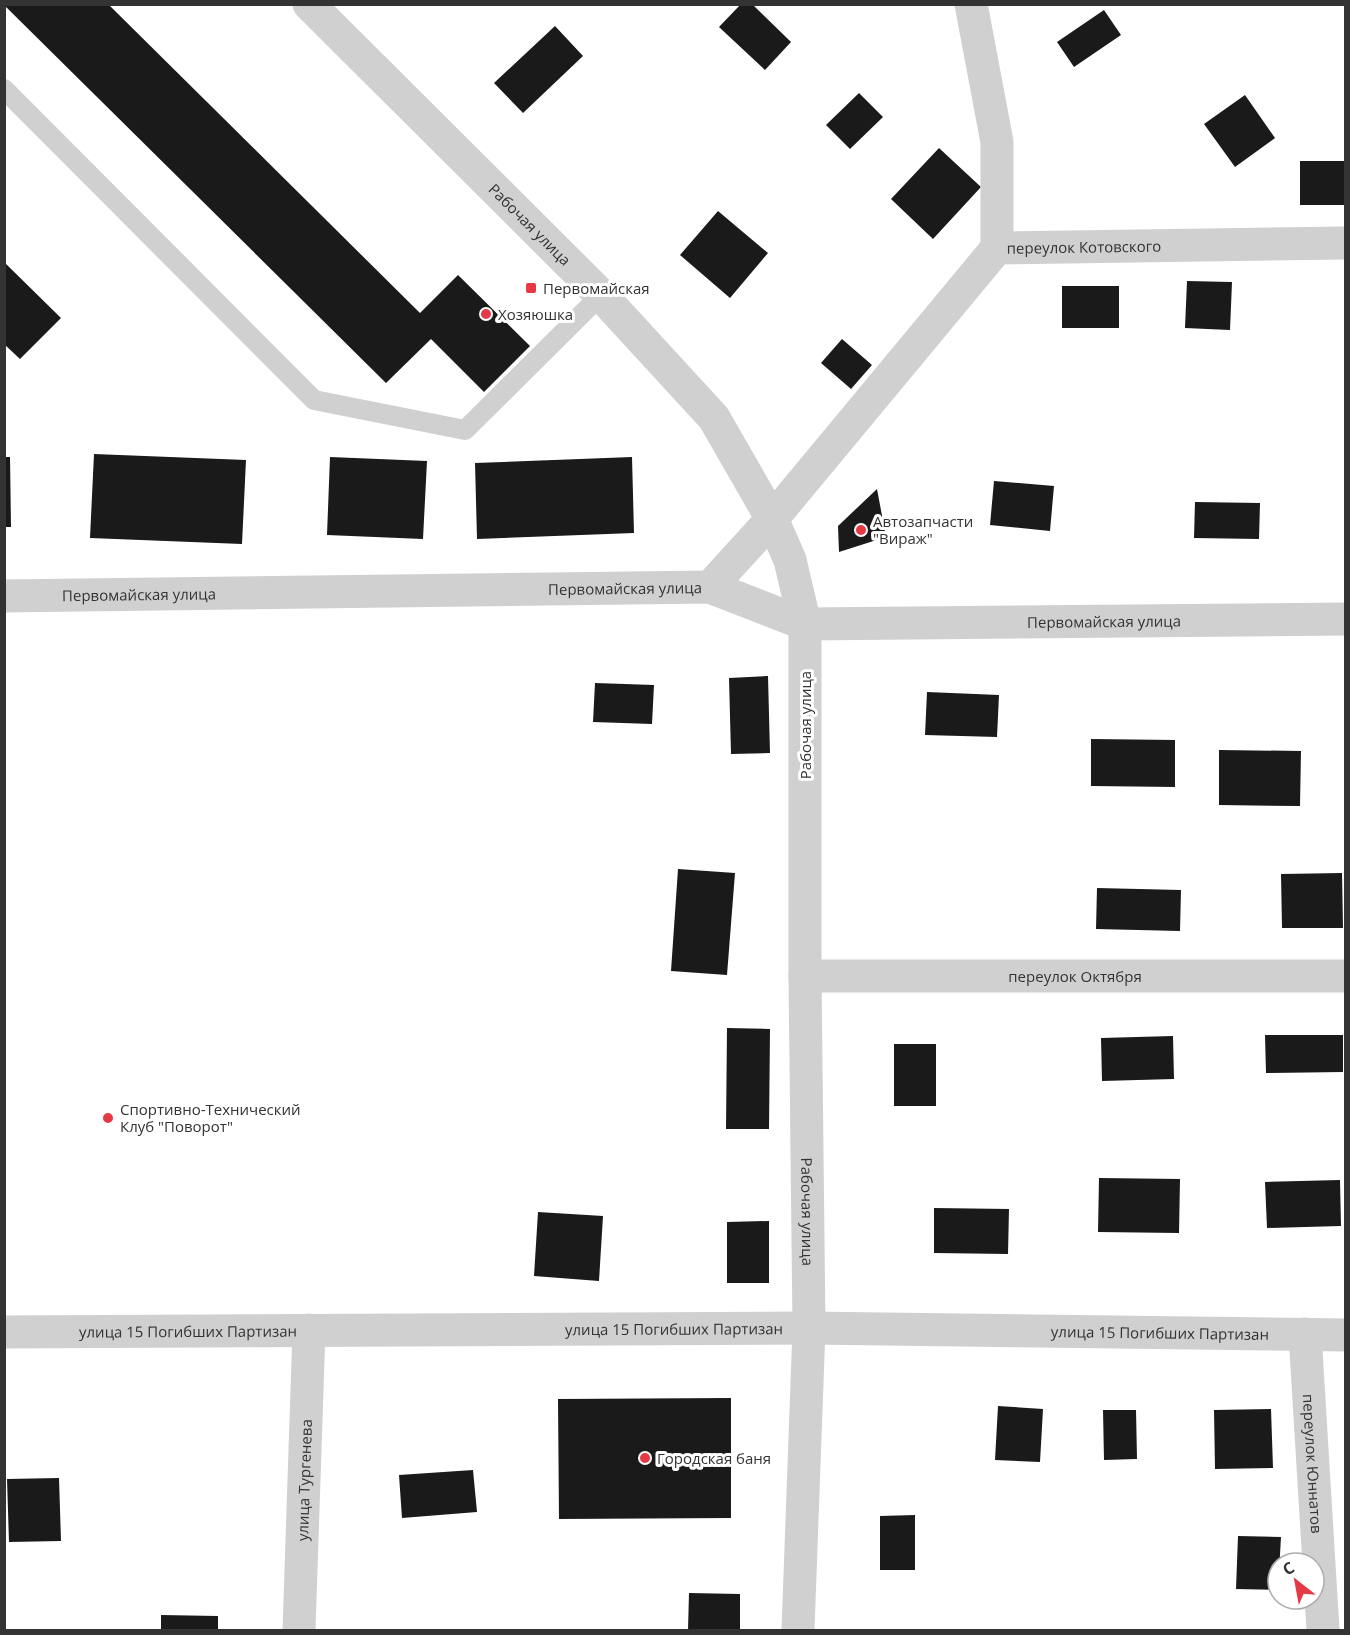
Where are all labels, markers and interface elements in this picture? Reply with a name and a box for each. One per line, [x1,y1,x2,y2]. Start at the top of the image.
street label: Рабочая улица [485,179,575,270]
street label: переулок Котовского [1007,236,1161,258]
place label: Первомайская [543,278,650,298]
marker: Первомайская [524,281,538,295]
place label: Хозяюшка [498,304,573,324]
marker: Хозяюшка [479,307,493,321]
place label: Автозапчасти "Вираж" [873,511,973,548]
marker: Автозапчасти "Вираж" [854,523,868,537]
street label: Первомайская улица [548,577,702,599]
street label: Первомайская улица [62,583,216,605]
street label: Первомайская улица [1027,611,1181,632]
street label: Рабочая улица [795,671,815,779]
street label: переулок Октября [1008,966,1142,986]
place label: Спортивно-Технический Клуб "Поворот" [120,1099,301,1136]
marker: Спортивно-Технический Клуб "Поворот" [101,1111,115,1125]
street label: Рабочая улица [797,1157,818,1266]
street label: улица 15 Погибших Партизан [565,1318,783,1339]
street label: улица 15 Погибших Партизан [79,1321,297,1342]
street label: улица 15 Погибших Партизан [1051,1321,1269,1344]
street label: переулок Юннатов [1299,1393,1327,1534]
street label: улица Тургенева [292,1419,316,1541]
place label: Городская баня [657,1448,771,1468]
marker: Городская баня [638,1451,652,1465]
north arrow [1266,1551,1326,1611]
text: С [1278,1556,1298,1580]

